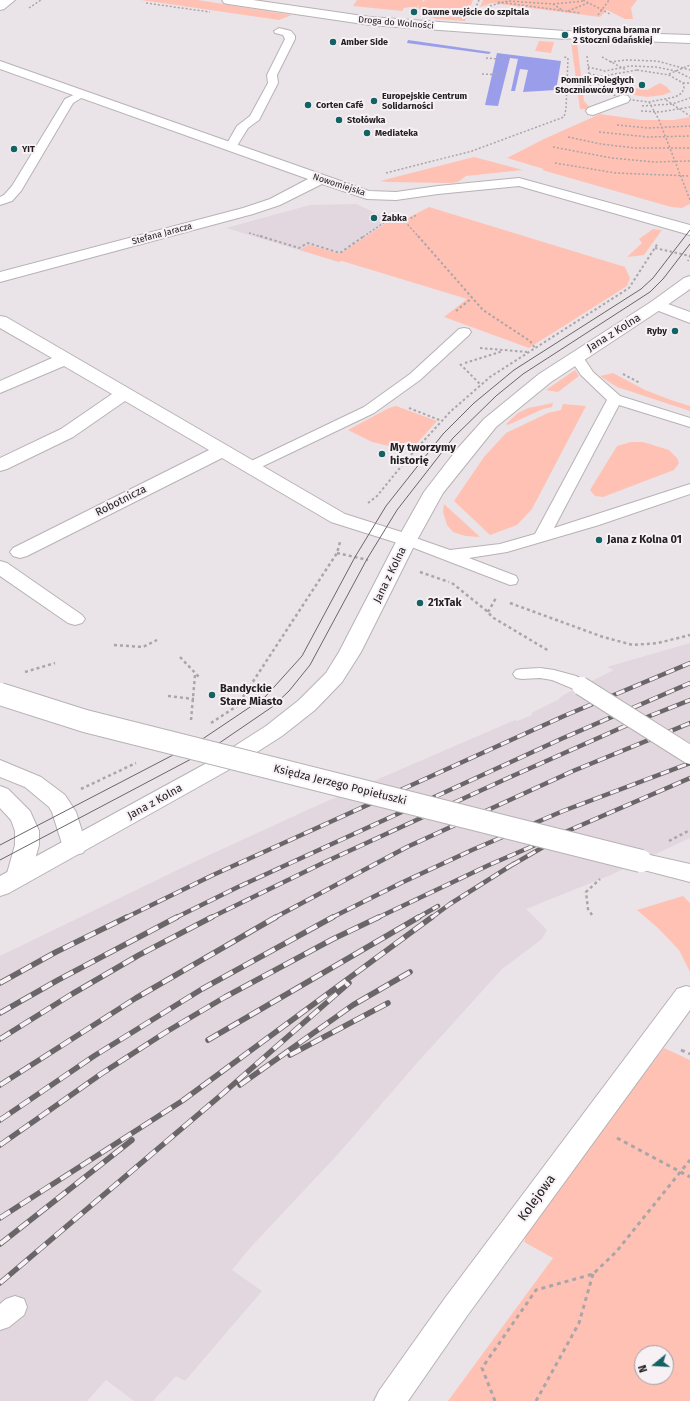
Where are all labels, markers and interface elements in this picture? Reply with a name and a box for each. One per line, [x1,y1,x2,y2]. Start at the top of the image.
marker: Dawne wejście do szpitala [409,7,419,17]
place label: Dawne wejście do szpitala [422,7,529,17]
street label: Droga do Wolności [358,14,434,32]
place label: Historyczna brama nr 2 Stoczni Gdańskiej [573,25,660,46]
marker: Historyczna brama nr 2 Stoczni Gdańskiej [560,30,570,40]
marker: Amber Side [328,37,338,47]
place label: Amber Side [341,37,388,47]
place label: Pomnik Poległych Stoczniowców 1970 [555,75,634,96]
marker: Pomnik Poległych Stoczniowców 1970 [637,80,647,90]
place label: Europejskie Centrum Solidarności [382,91,467,112]
marker: Europejskie Centrum Solidarności [369,96,379,106]
marker: Corten Café [303,100,313,110]
place label: Corten Café [316,100,364,110]
marker: Stołówka [334,115,344,125]
place label: Stołówka [347,115,386,125]
marker: Mediateka [362,128,372,138]
place label: Mediateka [375,128,418,138]
marker: YIT [9,144,19,154]
place label: YIT [22,144,35,154]
street label: Nowomiejska [311,171,367,199]
marker: Żabka [369,213,379,223]
place label: Żabka [382,213,407,223]
street label: Stefana Jaracza [131,221,193,247]
street label: Jana z Kolna [585,311,643,355]
place label: Ryby [647,326,667,336]
marker: Ryby [670,326,680,336]
place label: My tworzymy historię [390,441,456,467]
marker: My tworzymy historię [377,449,387,459]
street label: Robotnicza [93,483,149,519]
place label: Jana z Kolna 01 [607,533,682,547]
marker: Jana z Kolna 01 [594,535,604,545]
street label: Jana z Kolna [371,545,409,605]
place label: 21xTak [428,596,462,610]
marker: 21xTak [415,598,425,608]
place label: Bandyckie Stare Miasto [220,682,283,708]
marker: Bandyckie Stare Miasto [207,690,217,700]
street label: Księdza Jerzego Popiełuszki [272,762,408,808]
street label: Jana z Kolna [125,781,185,823]
street label: Kolejowa [515,1172,559,1224]
north arrow [634,1345,674,1385]
text: N [636,1363,650,1374]

